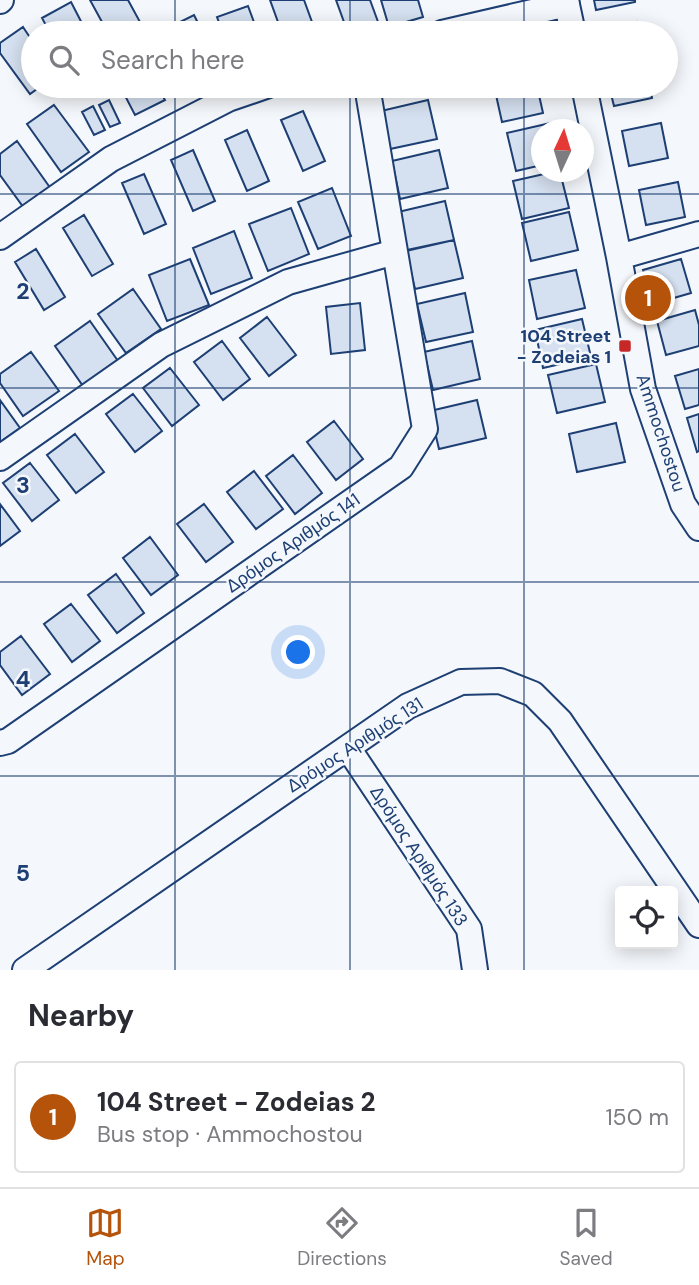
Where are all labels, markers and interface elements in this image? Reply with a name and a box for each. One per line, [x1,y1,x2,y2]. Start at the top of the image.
search box [21,21,678,98]
icon: search [45,41,83,79]
text: Search here [101,43,244,77]
north arrow [531,119,594,182]
pin: 1 [625,272,671,324]
text: 2 [16,276,30,306]
place label: 104 Street - Zodeias 1 [517,324,611,369]
marker: 104 Street - Zodeias 1 [617,338,633,354]
street label: Ammochostou [631,371,691,495]
text: 3 [16,470,30,500]
street label: Δρόμος Αριθμός 141 [221,488,365,598]
your location [281,635,315,669]
text: 4 [16,664,31,694]
street label: Δρόμος Αριθμός 131 [282,692,428,798]
street label: Δρόμος Αριθμός 133 [365,781,473,931]
text: 5 [16,858,30,888]
map controls [615,886,678,949]
button: locate [615,886,678,949]
text: Nearby [28,996,134,1035]
text: 104 Street - Zodeias 2 [97,1085,376,1119]
text: 1 [49,1102,57,1132]
text: 150 m [605,1102,669,1132]
text: Bus stop · Ammochostou [97,1119,363,1149]
tab: Map [86,1204,125,1271]
tab: Directions [297,1204,387,1271]
tab: Saved [559,1204,613,1271]

